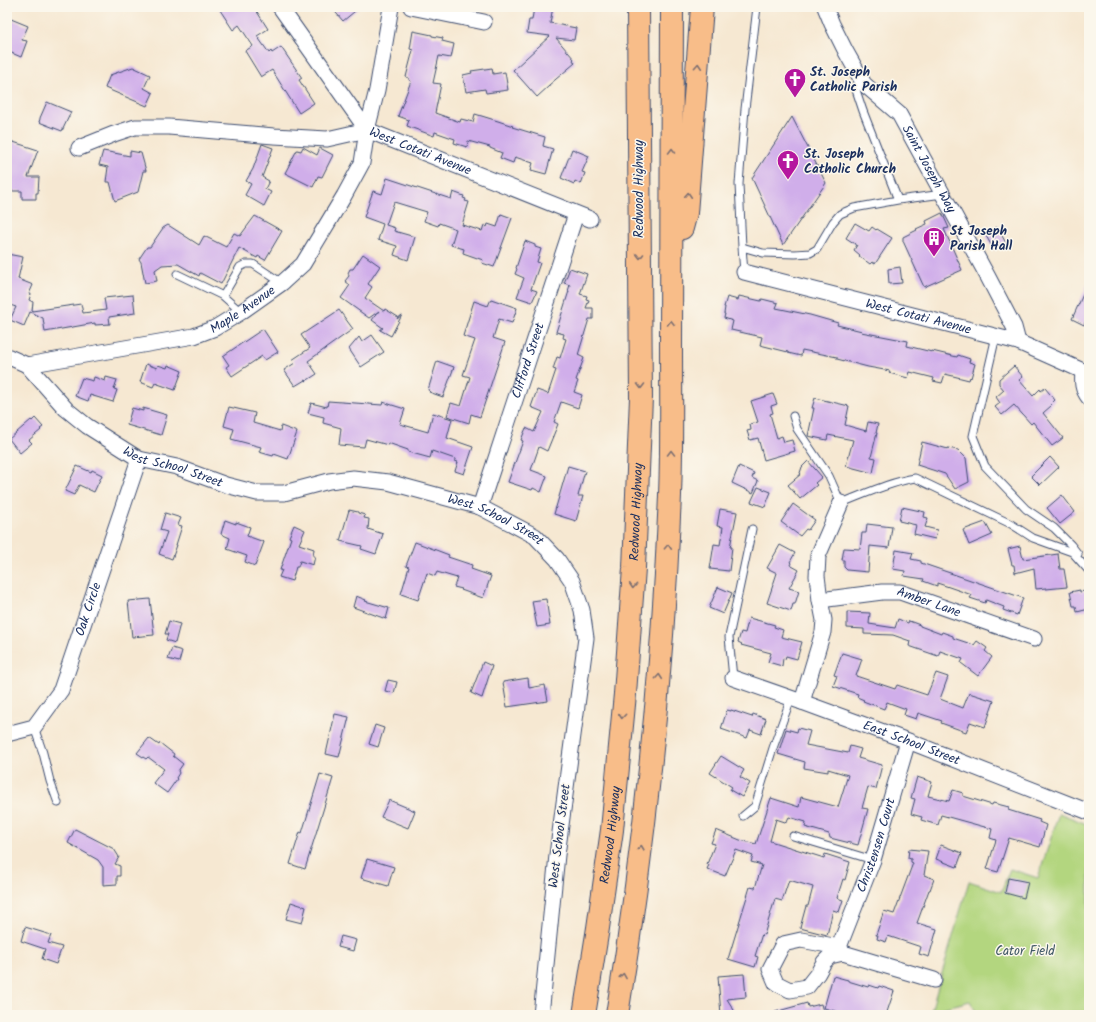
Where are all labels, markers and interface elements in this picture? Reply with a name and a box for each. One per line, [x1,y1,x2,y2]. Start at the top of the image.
place label: St. Joseph Catholic Parish [810,62,897,98]
one-way arrow [693,63,702,69]
church icon: St. Joseph Catholic Parish [782,66,808,99]
street label: West Cotati Avenue [366,121,475,181]
street label: Saint Joseph Way [896,121,962,217]
street label: Redwood Highway [629,139,650,238]
place label: St. Joseph Catholic Church [804,144,896,180]
one-way arrow [668,148,676,154]
church icon: St. Joseph Catholic Church [775,148,801,181]
one-way arrow [683,192,692,198]
place label: St Joseph Parish Hall [950,221,1013,257]
building icon: St Joseph Parish Hall [921,225,947,258]
one-way arrow [636,253,644,259]
street label: Maple Avenue [206,280,280,339]
street label: West Cotati Avenue [863,293,974,340]
street label: Clifford Street [506,319,550,401]
one-way arrow [667,320,675,326]
one-way arrow [637,383,645,389]
street label: West School Street [118,441,227,494]
one-way arrow [667,450,675,456]
street label: Redwood Highway [624,462,649,562]
street label: West School Street [445,488,550,551]
one-way arrow [663,544,672,550]
street label: Oak Circle [69,579,107,639]
street label: Amber Lane [894,581,964,623]
one-way arrow [628,583,637,589]
one-way arrow [654,674,663,680]
one-way arrow [618,713,627,719]
street label: East School Street [860,715,964,771]
street label: West School Street [543,782,577,889]
street label: Redwood Highway [594,784,627,885]
street label: Christensen Court [851,794,901,896]
one-way arrow [636,845,645,851]
park label: Cator Field [995,941,1055,962]
one-way arrow [618,973,627,980]

